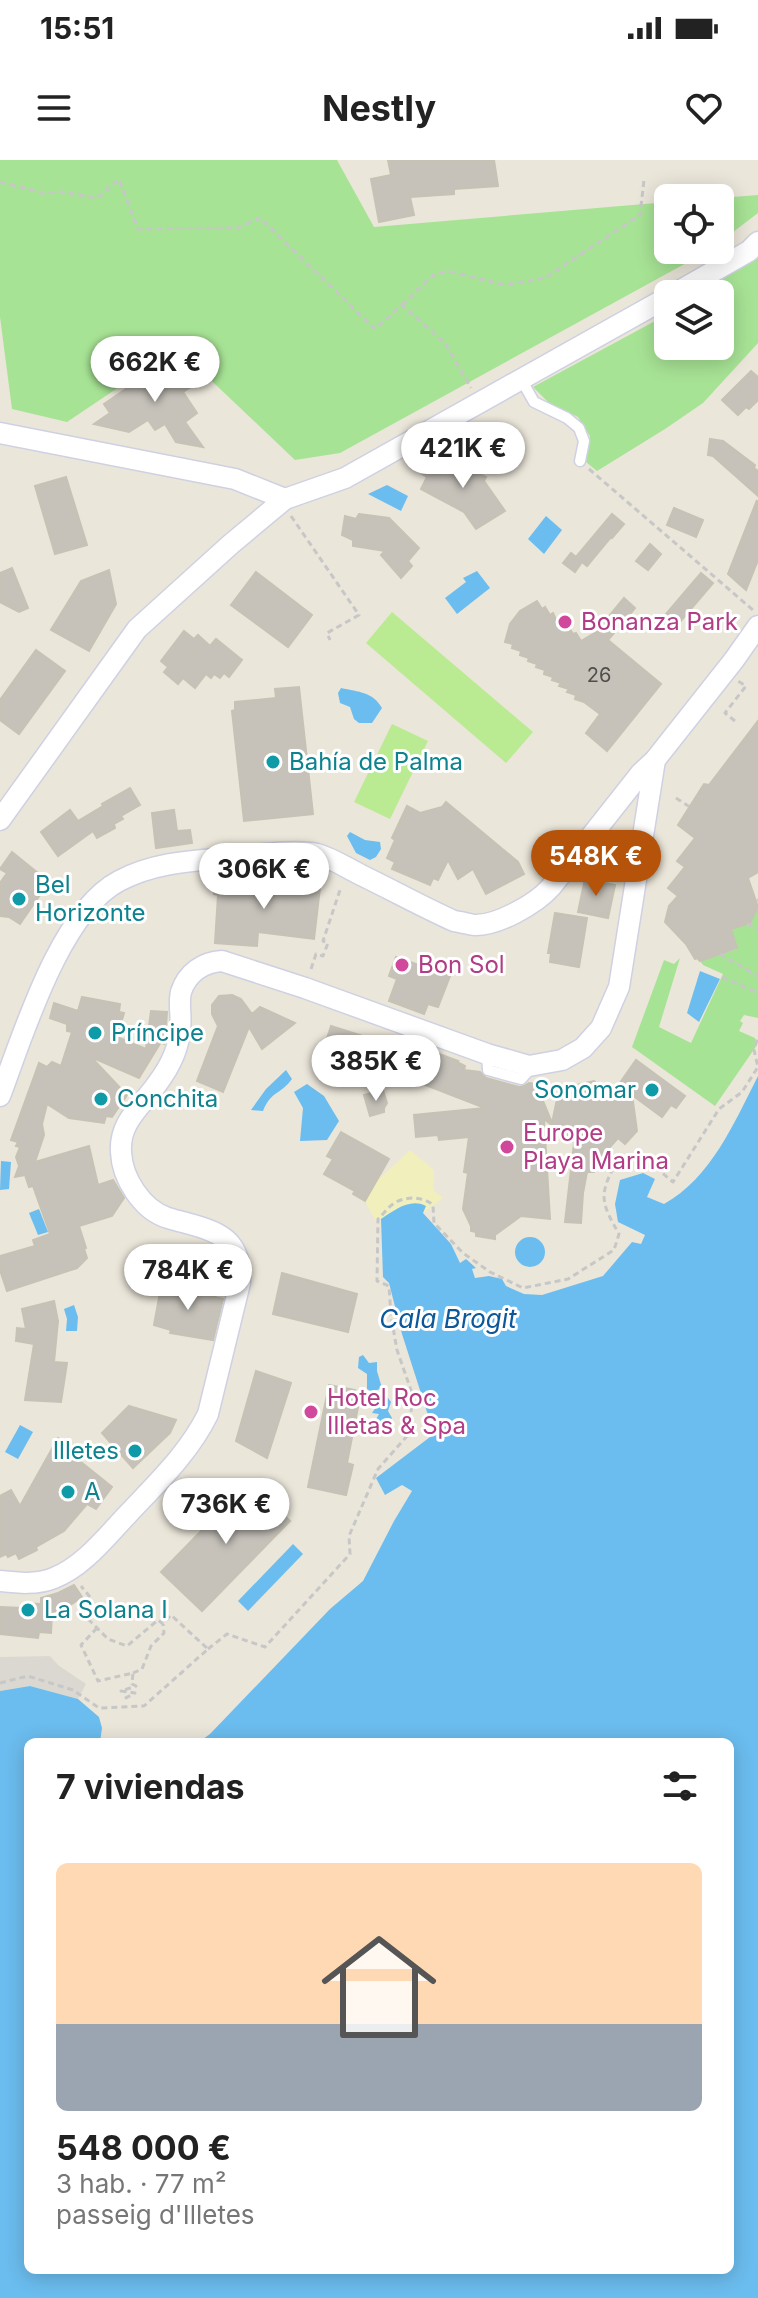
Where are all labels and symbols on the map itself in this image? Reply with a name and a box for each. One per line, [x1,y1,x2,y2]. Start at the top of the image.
pin: 662K € [90,336,220,404]
pin: 421K € [398,422,528,490]
place label: Bonanza Park [581,607,738,636]
marker: Bonanza Park [556,613,574,631]
house number: 26 [587,663,611,687]
place label: Bahía de Palma [289,747,463,776]
marker: Bahía de Palma [264,753,282,771]
pin: 548K € [531,830,661,898]
pin: 306K € [199,843,329,911]
place label: Bel Horizonte [35,870,146,927]
marker: Bel Horizonte [10,890,28,908]
place label: Bon Sol [418,950,505,979]
marker: Bon Sol [393,956,411,974]
place label: Príncipe [111,1018,204,1047]
marker: Príncipe [86,1024,104,1042]
pin: 385K € [311,1035,441,1103]
place label: Sonomar [534,1075,636,1104]
marker: Sonomar [643,1081,661,1099]
place label: Conchita [117,1084,218,1113]
marker: Conchita [92,1090,110,1108]
place label: Europe Playa Marina [523,1118,669,1175]
marker: Europe Playa Marina [498,1138,516,1156]
pin: 784K € [123,1244,253,1312]
water label: Cala Brogit [379,1303,517,1334]
place label: Hotel Roc Illetas & Spa [327,1383,466,1440]
marker: Hotel Roc Illetas & Spa [302,1403,320,1421]
place label: Illetes [53,1436,119,1465]
marker: Illetes [126,1442,144,1460]
place label: A [84,1477,101,1506]
pin: 736K € [161,1478,291,1546]
marker: A [59,1483,77,1501]
place label: La Solana I [44,1595,168,1624]
marker: La Solana I [19,1601,37,1619]

